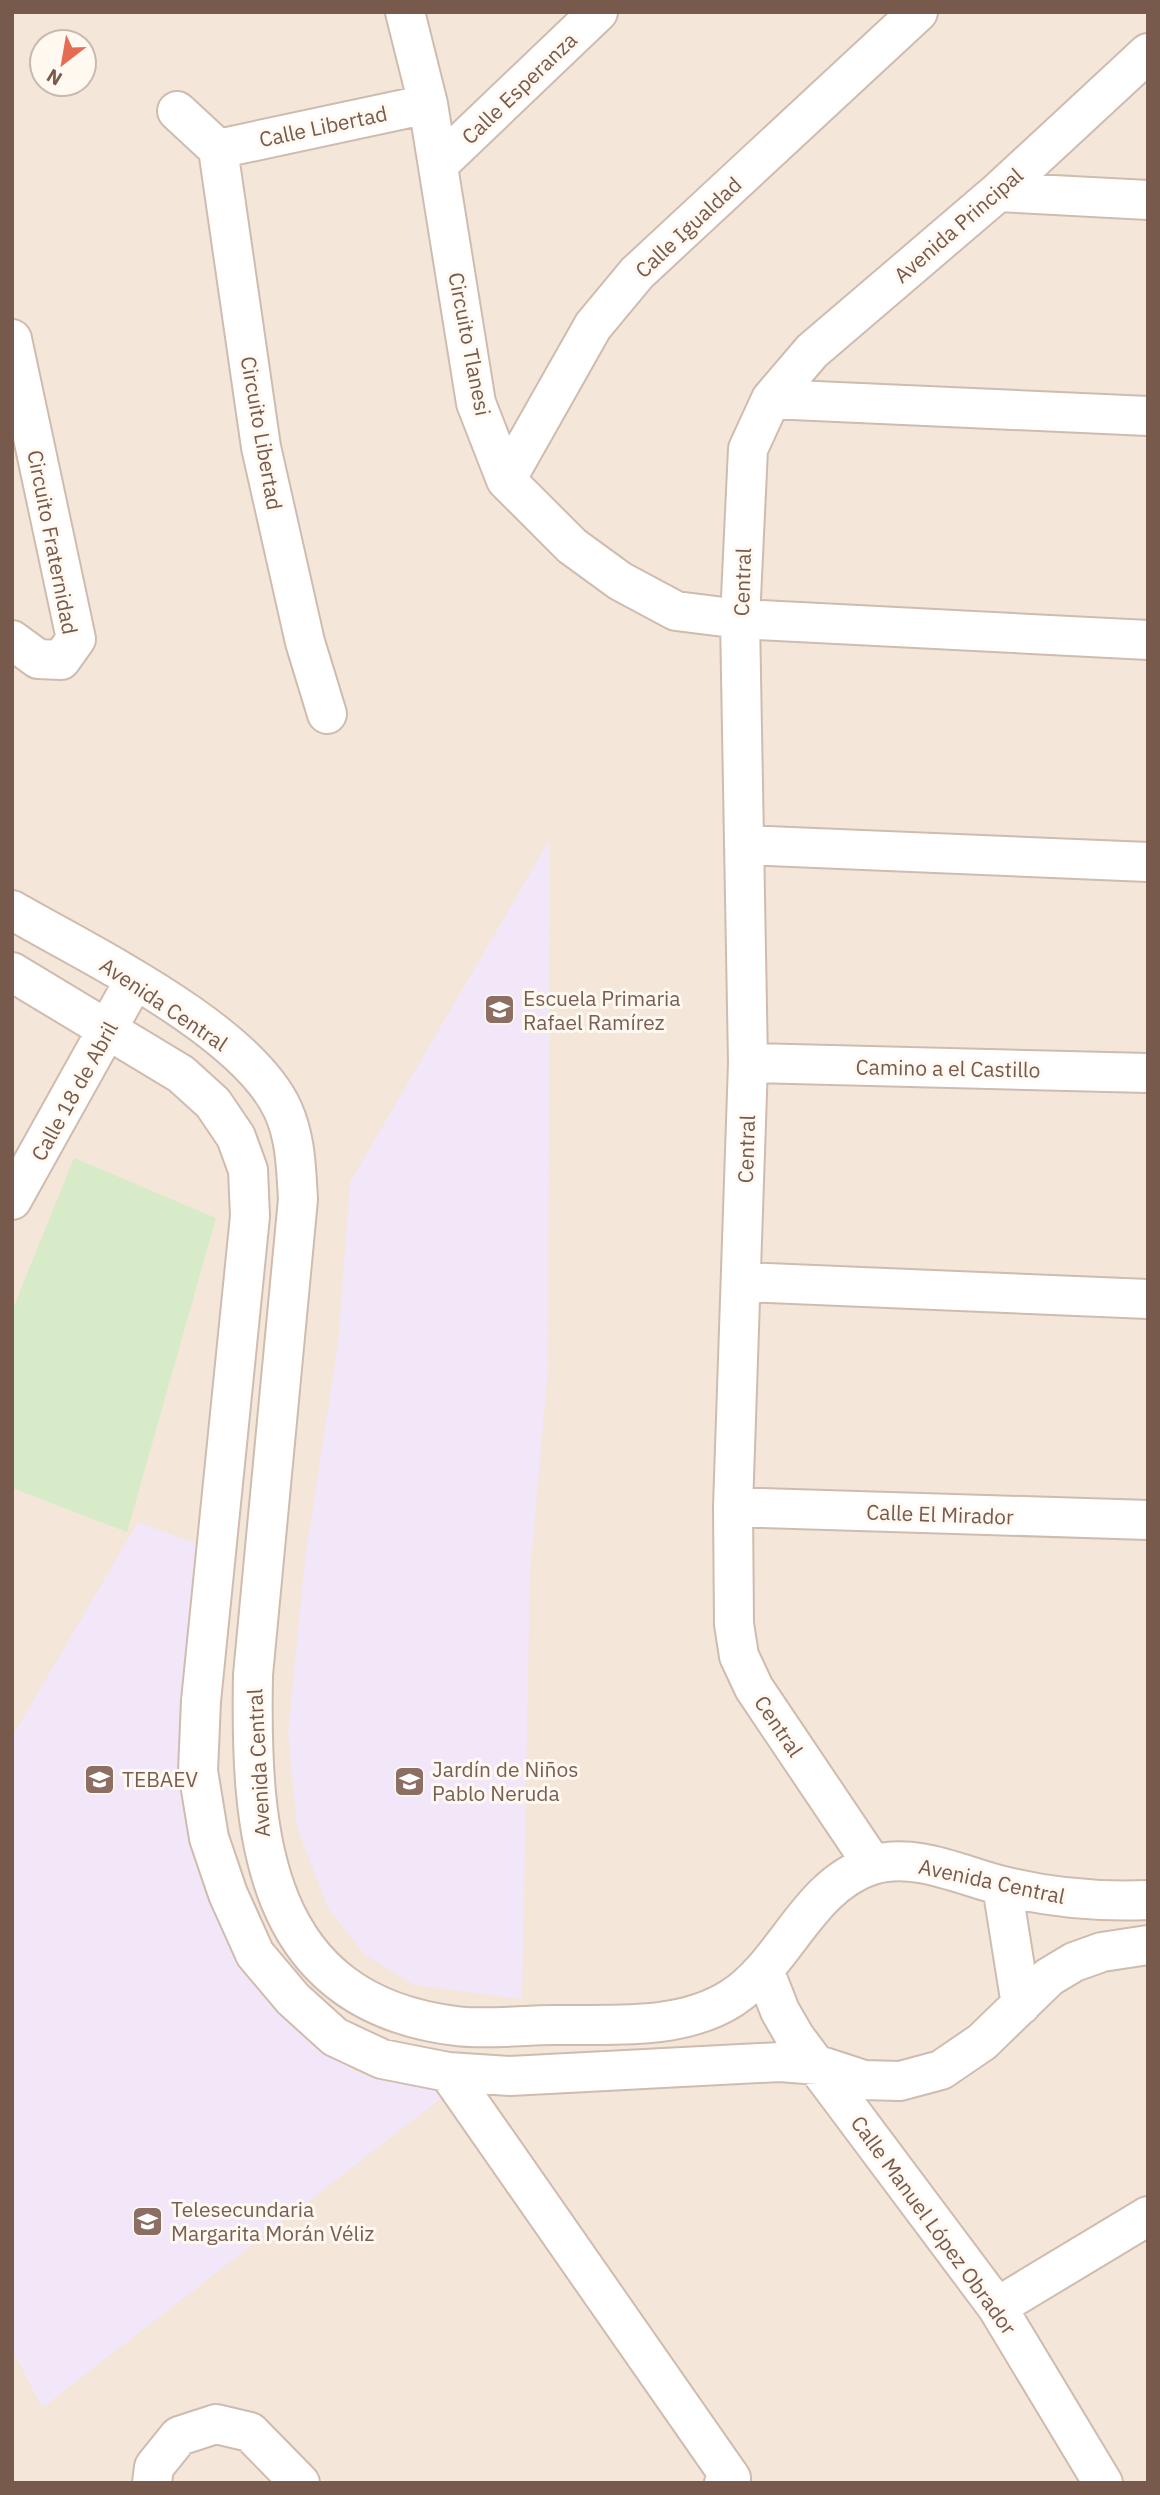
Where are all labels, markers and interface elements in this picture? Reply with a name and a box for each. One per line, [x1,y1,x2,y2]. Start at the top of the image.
street label: Calle Esperanza [455,26,583,150]
north arrow [28,28,98,98]
text: N [42,64,66,91]
street label: Calle Libertad [256,99,390,153]
street label: Avenida Principal [887,161,1029,289]
street label: Calle Igualdad [629,170,747,284]
street label: Circuito Tlanesi [442,270,498,418]
street label: Circuito Libertad [235,354,289,512]
street label: Circuito Fraternidad [21,448,85,636]
street label: Central [727,547,757,617]
street label: Avenida Central [95,951,234,1057]
place label: Escuela Primaria Rafael Ramírez [523,984,681,1036]
school or university icon: Escuela Primaria Rafael Ramírez [483,993,517,1027]
street label: Calle 18 de Abril [24,1016,124,1166]
street label: Camino a el Castillo [855,1052,1041,1084]
street label: Central [731,1114,761,1184]
street label: Calle El Mirador [866,1497,1015,1531]
street label: Avenida Central [240,1688,276,1838]
street label: Central [748,1690,810,1762]
place label: Jardín de Niños Pablo Neruda [432,1755,579,1807]
school or university icon: TEBAEV [82,1762,116,1796]
school or university icon: Jardín de Niños Pablo Neruda [392,1764,426,1798]
place label: TEBAEV [122,1765,198,1793]
street label: Avenida Central [916,1852,1068,1910]
street label: Calle Manuel López Obrador [845,2110,1023,2340]
place label: Telesecundaria Margarita Morán Véliz [171,2195,374,2247]
school or university icon: Telesecundaria Margarita Morán Véliz [131,2204,165,2238]

